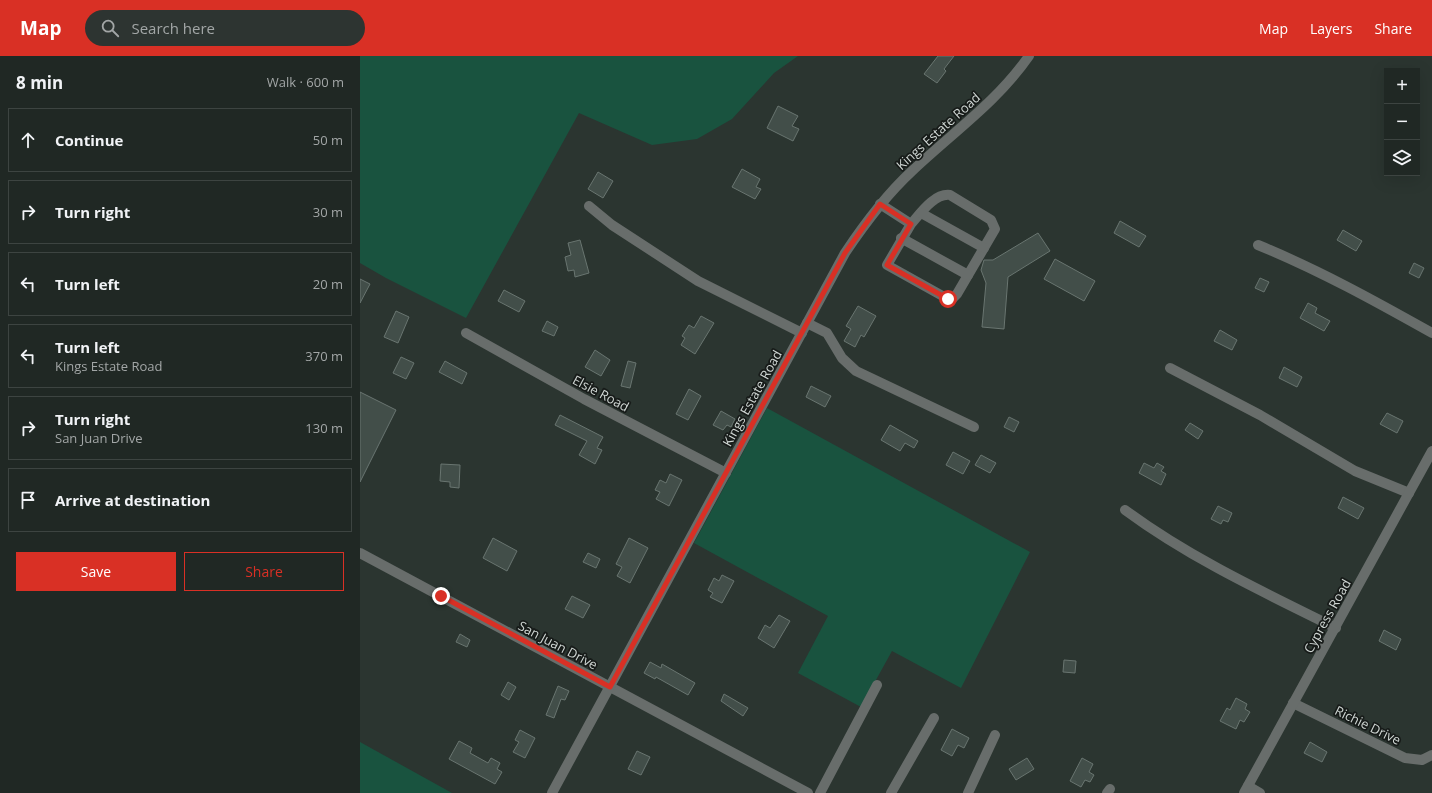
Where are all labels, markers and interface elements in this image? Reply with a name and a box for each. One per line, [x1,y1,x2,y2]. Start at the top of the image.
search box [85,10,365,46]
text: Map [20,15,61,41]
icon: search [99,17,121,39]
text: Search here [131,18,215,38]
text: Map [1259,19,1288,38]
text: Layers [1310,19,1352,38]
text: Share [1374,19,1412,38]
map controls [1384,68,1420,176]
button: + [1384,68,1420,104]
text: 8 min [16,71,63,94]
text: Walk · 600 m [267,73,344,91]
street label: Kings Estate Road [892,88,984,174]
button: − [1384,104,1420,140]
icon: ahead [17,129,39,151]
text: Continue [55,130,123,150]
text: 50 m [313,131,343,149]
button: layers [1384,140,1420,176]
icon: right [17,201,39,223]
text: Turn right [55,202,130,222]
text: 30 m [313,203,343,221]
icon: left [17,273,39,295]
text: Turn left [55,274,120,294]
text: 20 m [313,275,343,293]
route start [939,290,957,308]
text: Turn left [55,337,120,357]
icon: left [17,345,39,367]
text: 370 m [305,347,343,365]
street label: Kings Estate Road [718,347,786,449]
text: Kings Estate Road [55,357,162,375]
street label: Elsie Road [570,371,632,415]
text: Turn right [55,409,130,429]
icon: right [17,417,39,439]
text: 130 m [305,419,343,437]
text: San Juan Drive [55,429,143,447]
icon: arrive [17,489,39,511]
text: Arrive at destination [55,490,210,510]
button: Save [16,552,176,591]
button: Share [184,552,344,591]
street label: Cypress Road [1299,576,1355,656]
route end [432,587,450,605]
street label: San Juan Drive [515,616,601,674]
street label: Richie Drive [1332,701,1404,749]

